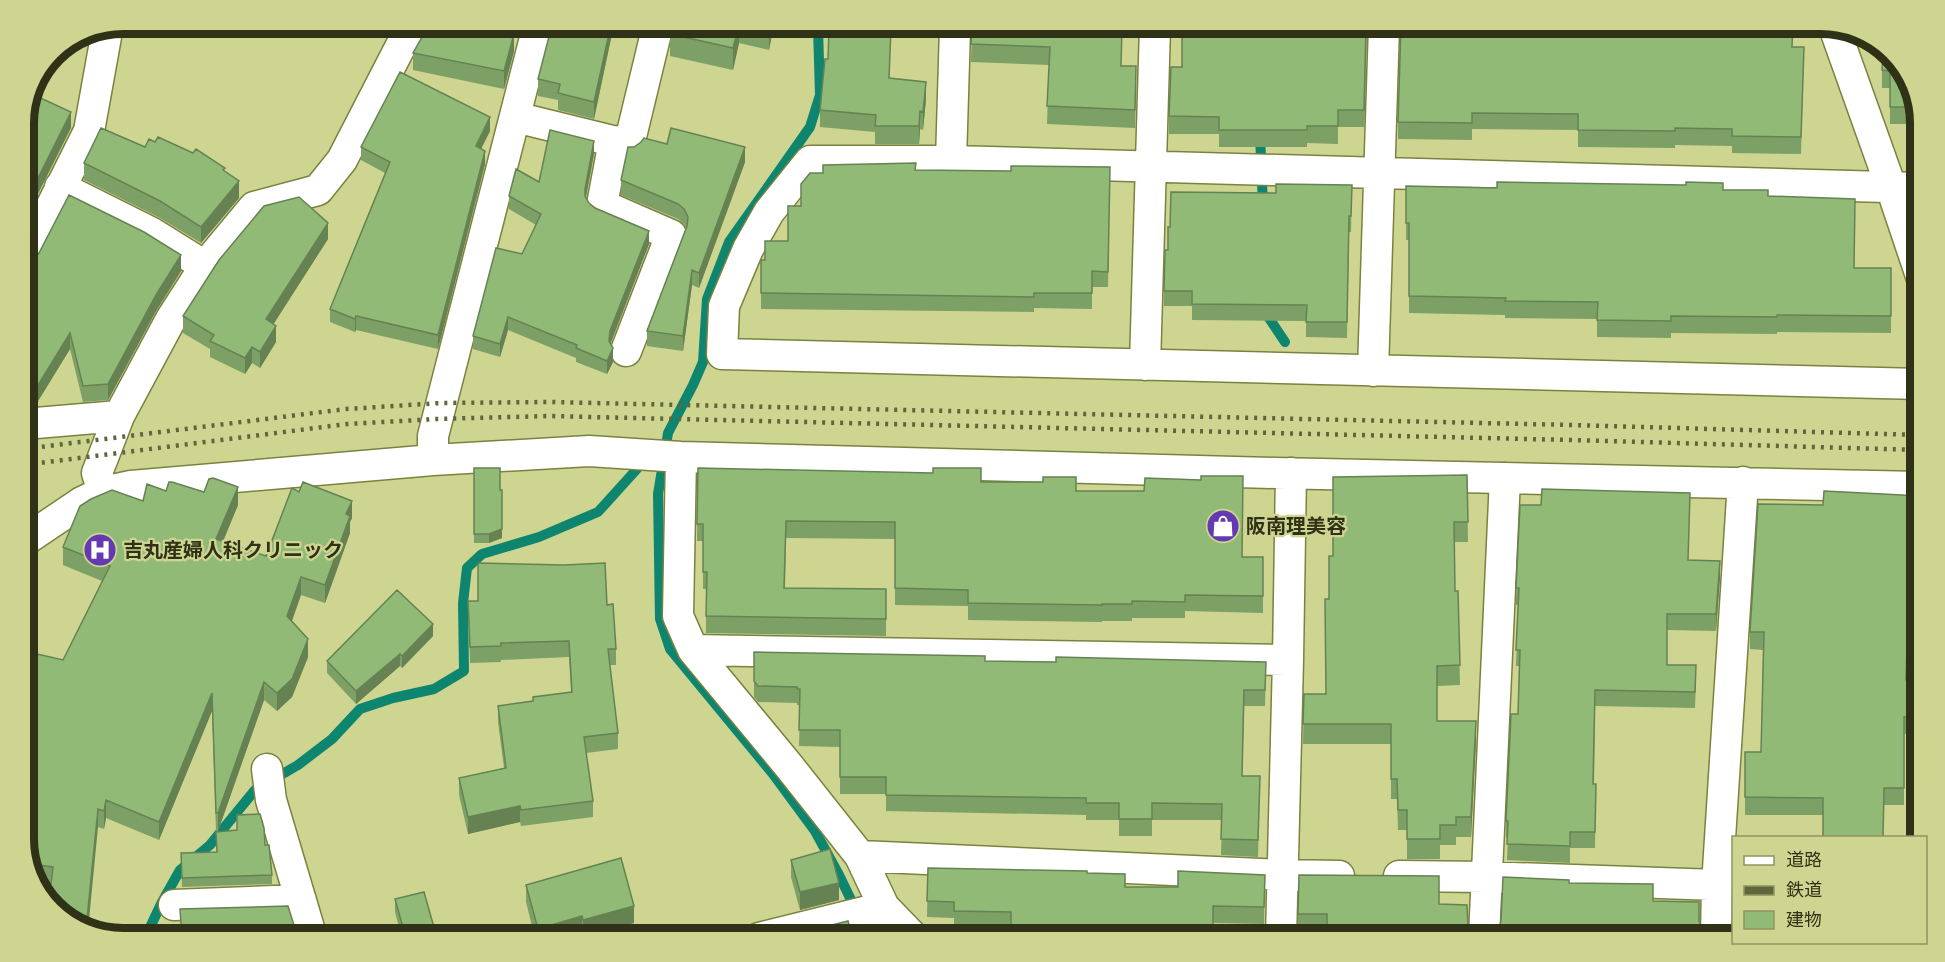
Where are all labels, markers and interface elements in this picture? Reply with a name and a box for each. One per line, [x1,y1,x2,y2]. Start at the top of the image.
shop icon: 阪南理美容 [1205,508,1241,544]
place label: 阪南理美容 [1246,514,1346,538]
hospital icon: 吉丸産婦人科クリニック [82,532,118,568]
place label: 吉丸産婦人科クリニック [123,538,343,562]
legend [1732,836,1927,944]
text: 道路 [1786,849,1822,870]
text: 鉄道 [1786,879,1822,900]
text: 建物 [1786,909,1822,930]

